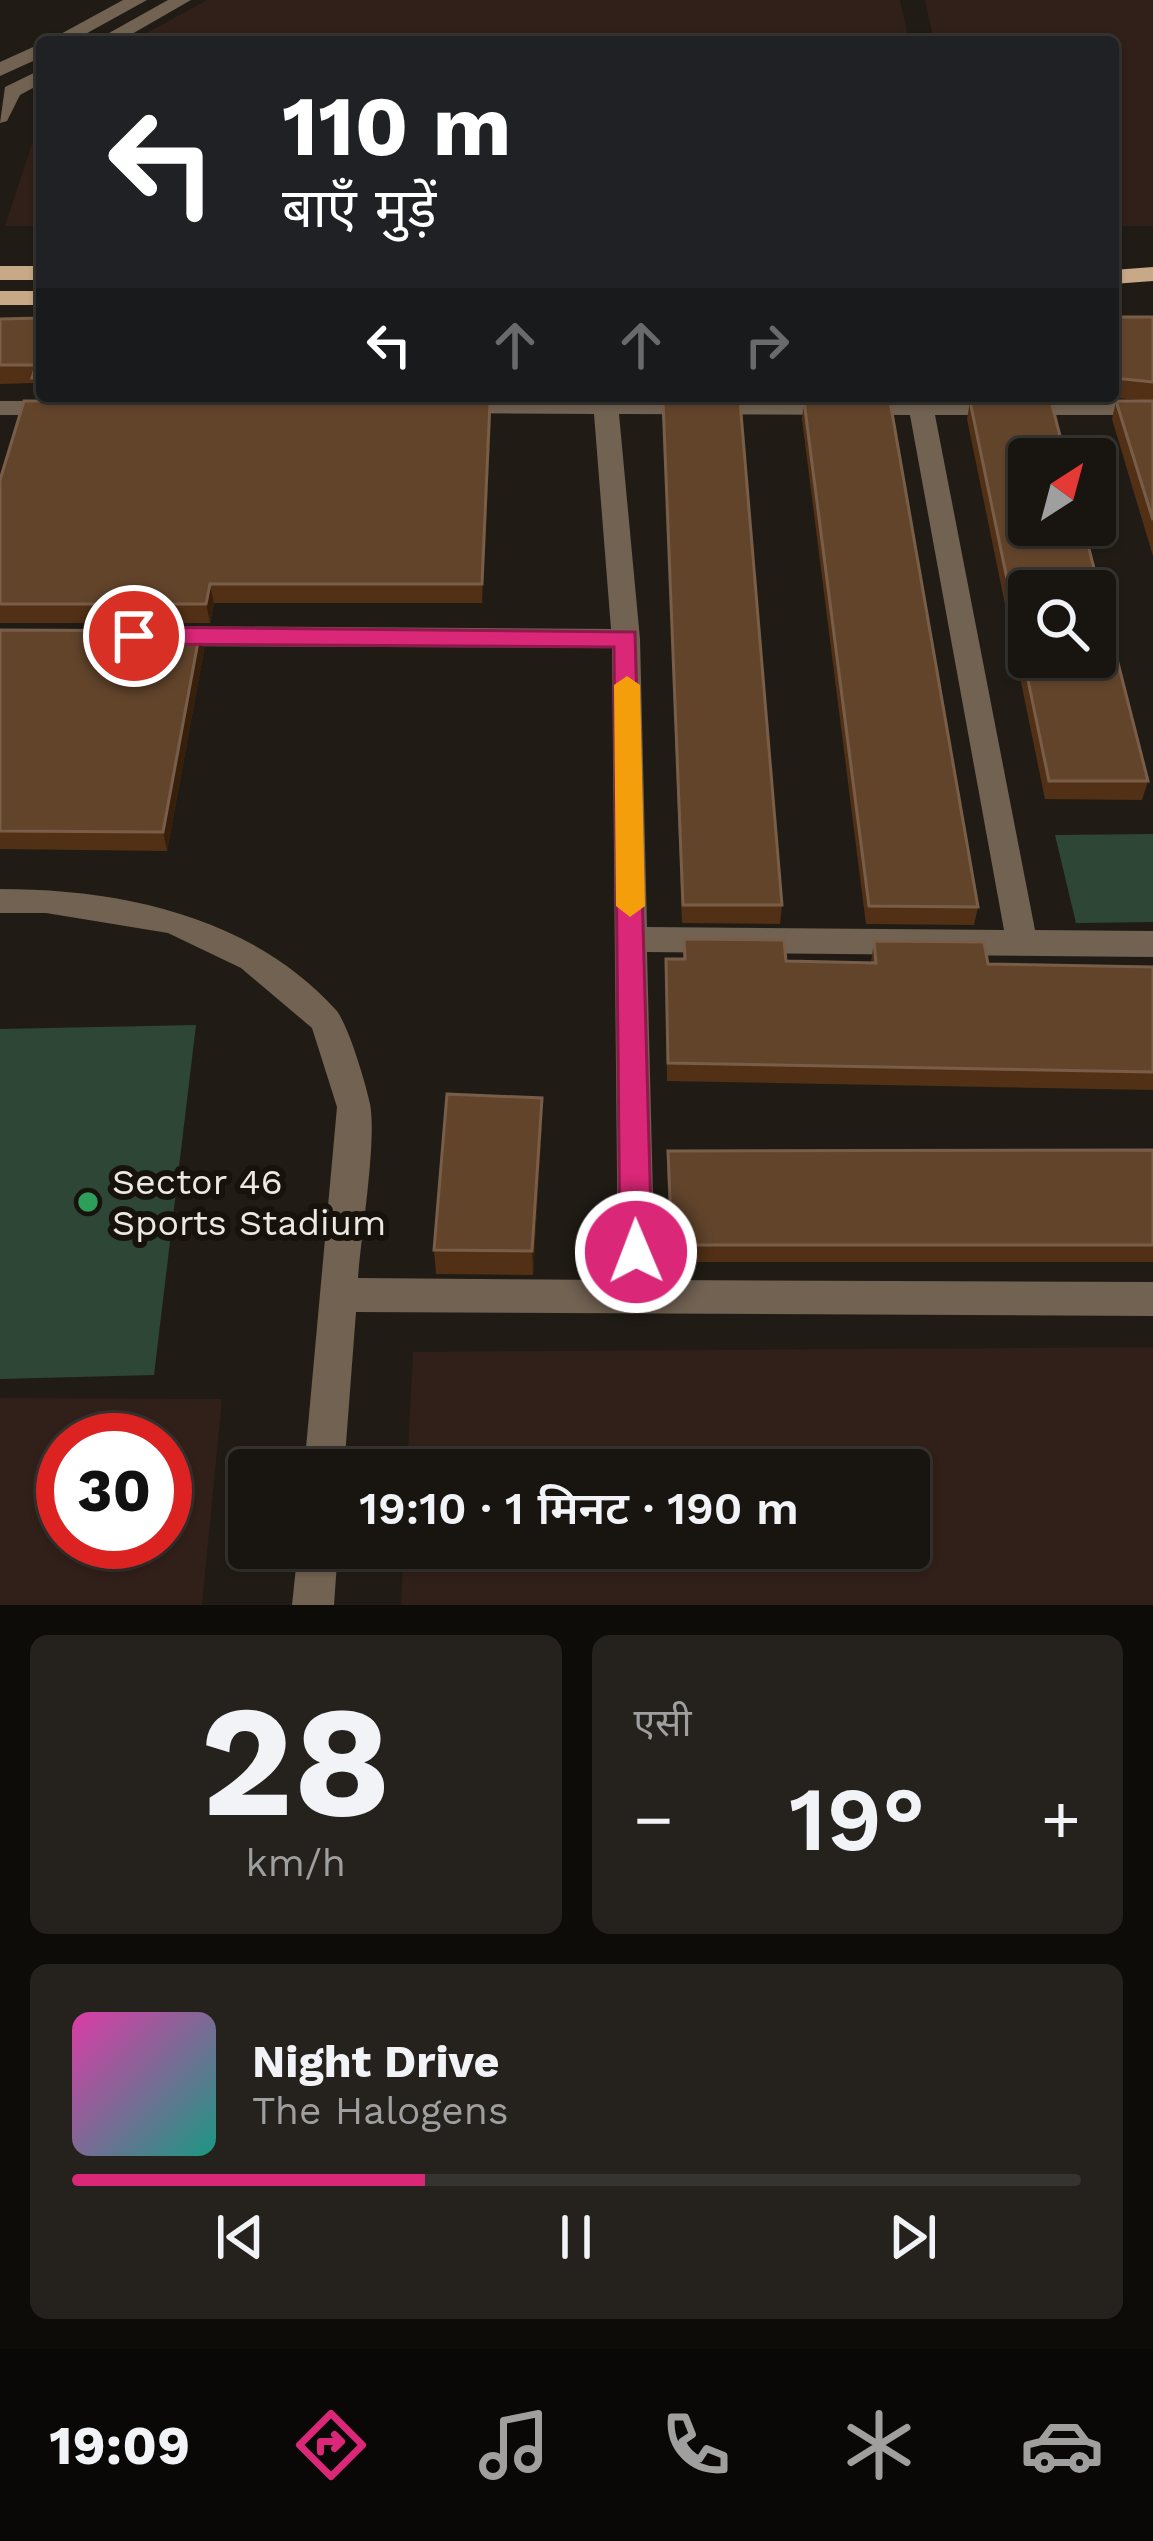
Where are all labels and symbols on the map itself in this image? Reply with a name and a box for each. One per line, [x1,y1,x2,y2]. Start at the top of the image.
north arrow [1008,438,1116,546]
pin [83,585,185,687]
place label: Sector 46 Sports Stadium [112,1161,386,1244]
marker: Sector 46 Sports Stadium [75,1189,101,1215]
position arrow [573,1189,699,1315]
speed limit sign: 30 [36,1413,192,1569]

